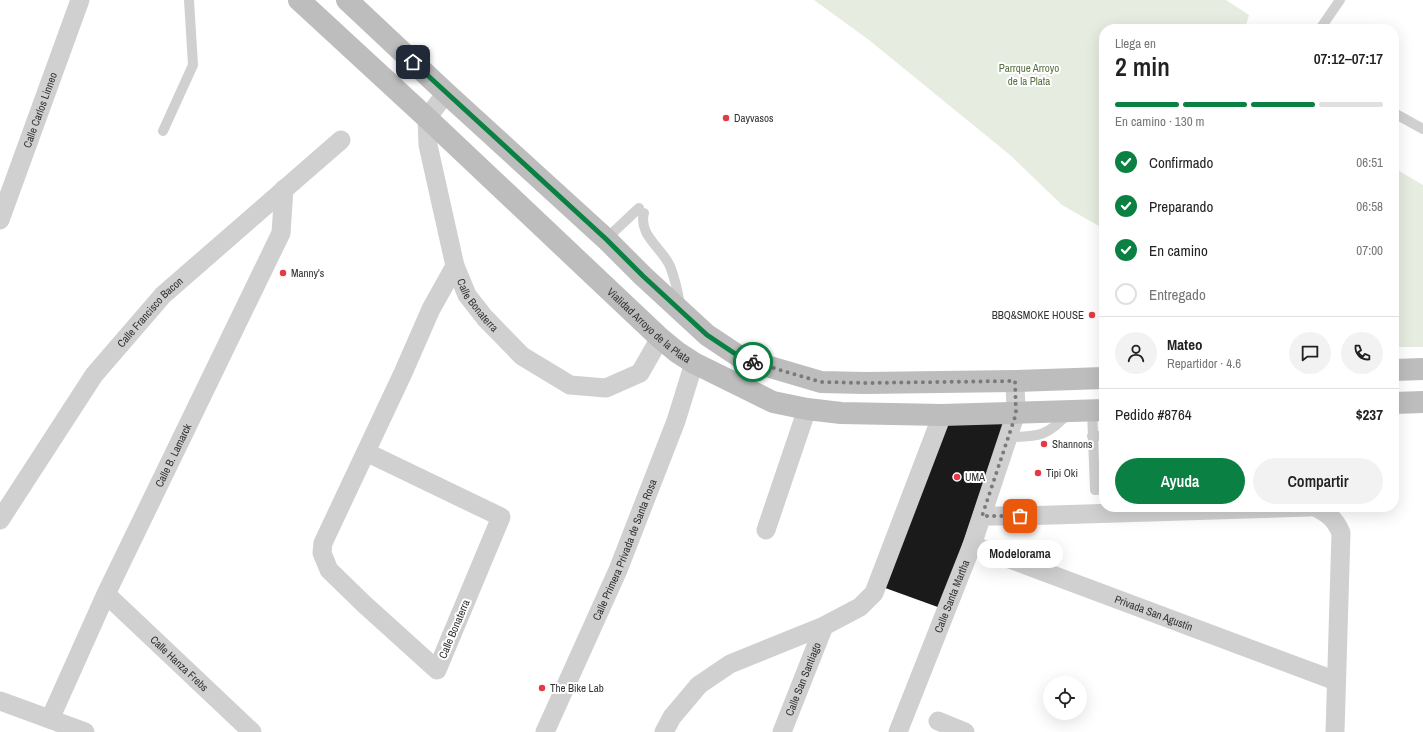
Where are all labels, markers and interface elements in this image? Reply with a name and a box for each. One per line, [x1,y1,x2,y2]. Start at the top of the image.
text: Llega en [1115,35,1156,52]
pin [396,45,430,79]
text: 07:12–07:17 [1314,48,1383,69]
text: 2 min [1115,49,1170,84]
icon: home [402,51,424,73]
park label: Parrque Arroyo de la Plata [999,61,1059,88]
street label: Calle Carlos Linneo [20,70,60,150]
place label: Dayvasos [734,111,774,125]
marker: Dayvasos [721,113,731,123]
text: En camino · 130 m [1115,113,1204,130]
icon: check [1115,151,1137,173]
text: Confirmado [1149,152,1213,173]
text: 06:51 [1356,154,1383,171]
icon: check [1115,195,1137,217]
text: Preparando [1149,196,1213,217]
text: 06:58 [1356,198,1383,215]
icon: check [1115,239,1137,261]
text: En camino [1149,240,1208,261]
text: 07:00 [1356,242,1383,259]
place label: Manny's [291,266,325,280]
marker: Manny's [278,268,288,278]
street label: Calle Francisco Bacon [114,274,186,350]
street label: Calle Bonaterra [454,276,501,335]
text: Entregado [1149,284,1206,305]
street label: Vialidad Arroyo de la Plata [604,285,693,366]
place label: BBQ&SMOKE HOUSE [992,308,1084,322]
marker: BBQ&SMOKE HOUSE [1087,310,1097,320]
button: person [1115,332,1157,374]
button: chat [1289,332,1331,374]
button: phone [1341,332,1383,374]
text: Mateo [1167,334,1203,355]
courier [733,342,773,382]
icon: bike [742,351,764,373]
text: Repartidor · 4.6 [1167,355,1241,372]
text: Pedido #8764 [1115,404,1192,425]
text: $237 [1356,404,1383,425]
street label: Calle B. Lamarck [152,421,195,489]
place label: Shannons [1052,437,1093,451]
marker: Shannons [1039,439,1049,449]
button: Ayuda [1115,458,1245,504]
button: Compartir [1253,458,1383,504]
place label: Tipi Oki [1046,466,1078,480]
marker: Tipi Oki [1033,468,1043,478]
place label: UMA [965,470,986,484]
marker: UMA [952,472,962,482]
street label: Calle Primera Privada de Santa Rosa [589,477,660,622]
pin [1003,499,1037,533]
icon: bag [1009,505,1031,527]
callout: Modelorama [977,540,1063,568]
text: Modelorama [989,545,1051,562]
street label: Calle Santa Martha [931,558,972,635]
street label: Privada San Agustín [1113,592,1195,634]
street label: Calle Bonaterra [435,597,473,661]
street label: Calle Hanza Frebs [147,633,212,695]
street label: Calle San Santiago [782,640,824,718]
map controls [1043,676,1087,720]
button: locate [1043,676,1087,720]
place label: The Bike Lab [550,681,604,695]
marker: The Bike Lab [537,683,547,693]

